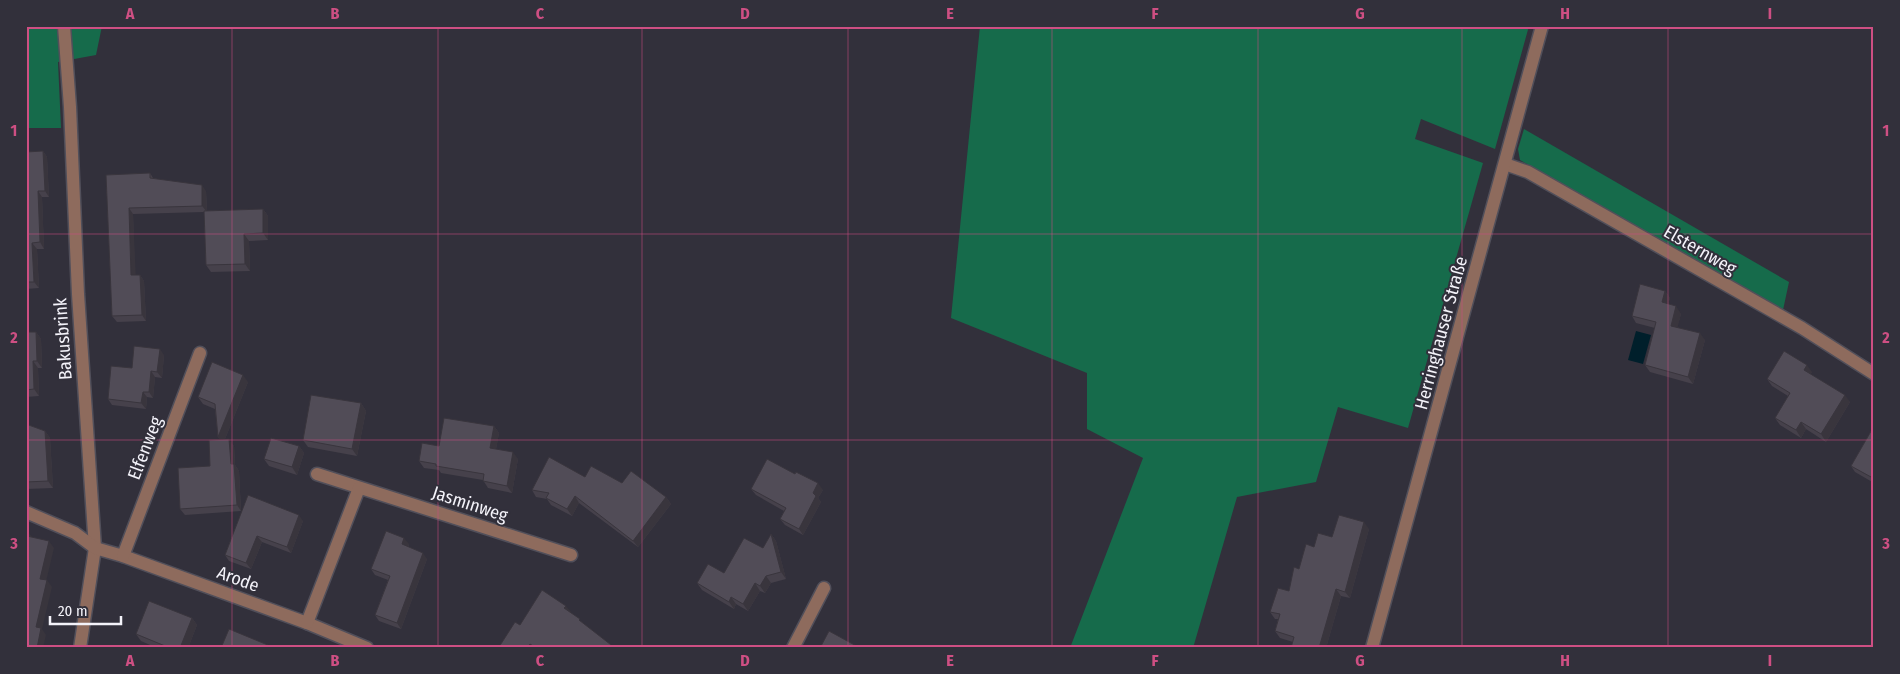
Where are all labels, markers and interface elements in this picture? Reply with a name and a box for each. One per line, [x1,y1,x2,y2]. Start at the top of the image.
text: A [125,4,135,23]
text: B [331,4,340,23]
text: C [536,4,545,23]
text: D [740,4,750,23]
text: E [946,4,954,23]
text: F [1151,4,1159,23]
text: G [1355,4,1365,23]
text: H [1560,4,1570,23]
text: I [1768,4,1772,23]
text: 1 [11,121,17,140]
text: 1 [1883,121,1889,140]
street label: Elsternweg [1660,220,1741,280]
street label: Herringhauser Straße [1410,254,1472,412]
street label: Bakusbrink [49,297,77,381]
text: 2 [9,328,18,347]
text: 2 [1881,328,1890,347]
street label: Elfenweg [123,413,167,483]
street label: Jasminweg [429,481,511,527]
text: 3 [9,534,18,553]
text: 3 [1881,534,1890,553]
street label: Arode [214,561,262,597]
scale bar [50,594,121,626]
text: 20 m [58,602,88,620]
text: A [125,651,135,670]
text: B [331,651,340,670]
text: C [536,651,545,670]
text: D [740,651,750,670]
text: E [946,651,954,670]
text: F [1151,651,1159,670]
text: G [1355,651,1365,670]
text: H [1560,651,1570,670]
text: I [1768,651,1772,670]

